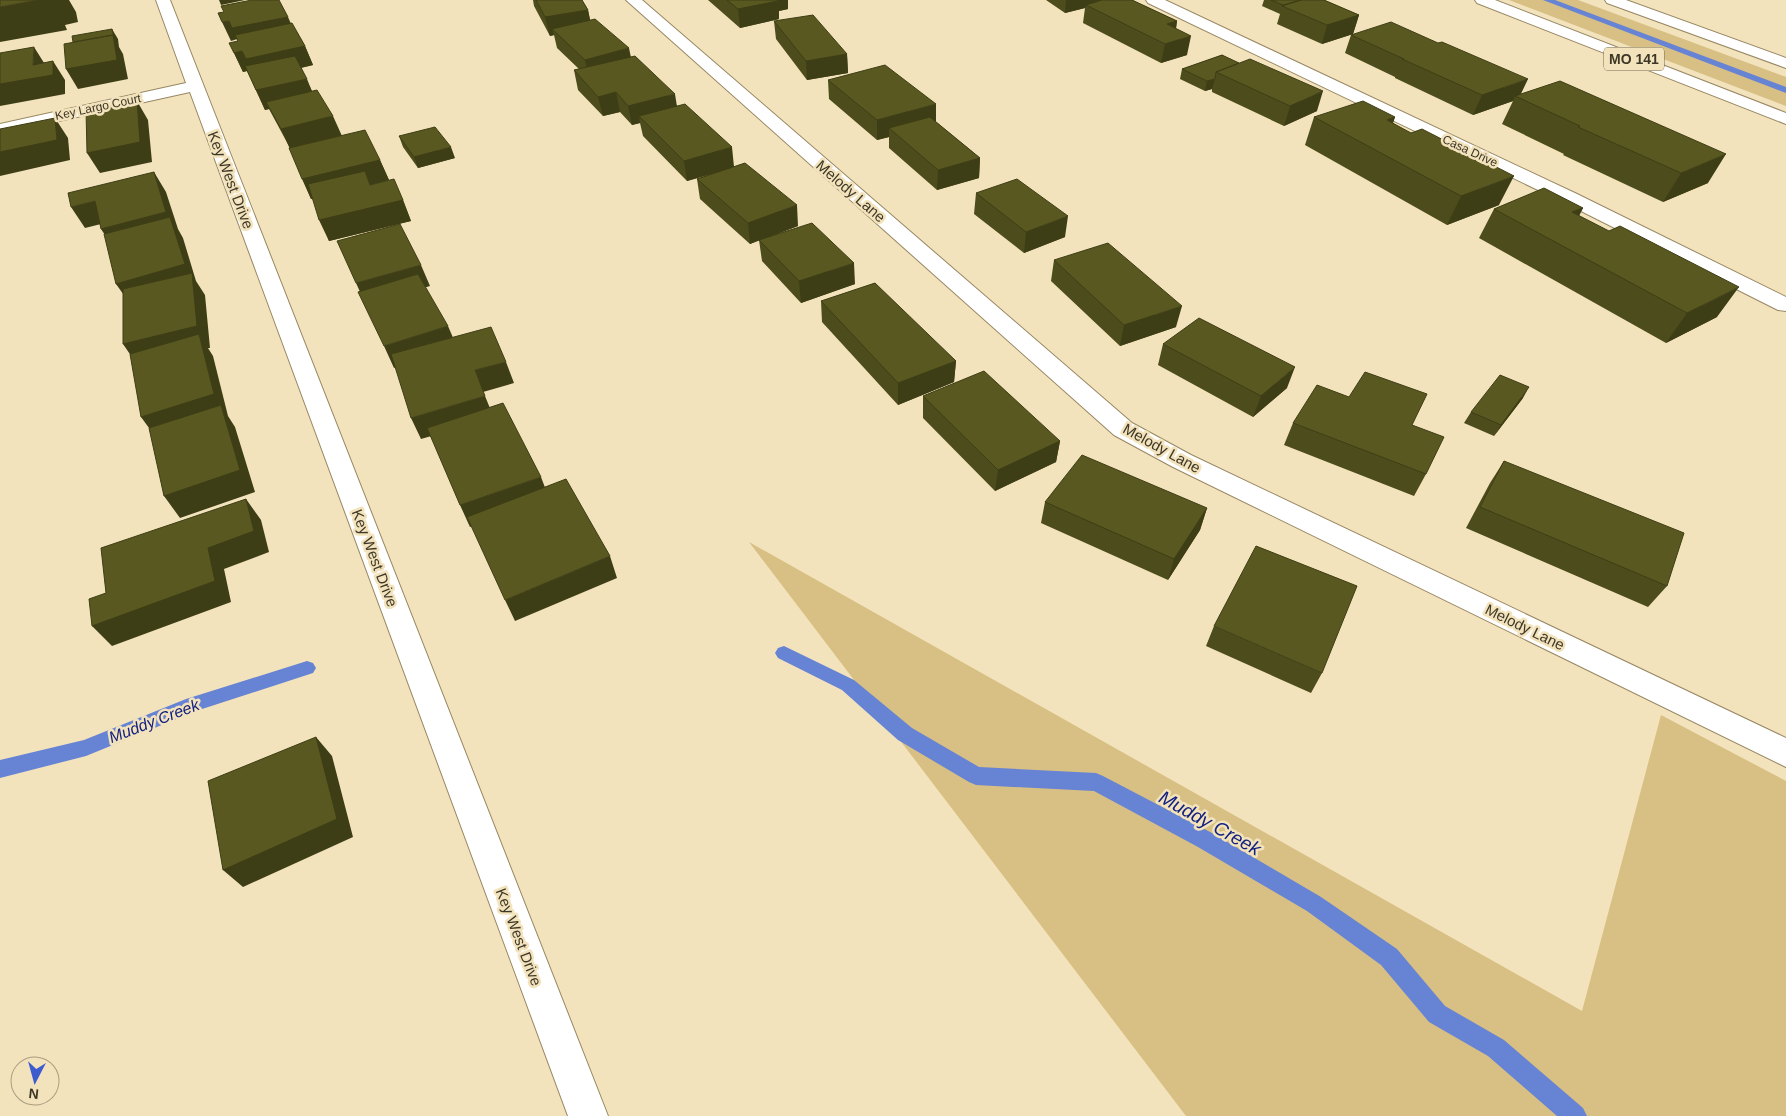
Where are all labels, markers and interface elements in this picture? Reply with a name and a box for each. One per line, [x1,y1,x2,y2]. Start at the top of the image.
road number: MO 141 [1604,48,1664,70]
street label: Key Largo Court [54,91,143,123]
street label: Key West Drive [205,129,257,231]
street label: Casa Drive [1440,132,1500,170]
street label: Melody Lane [813,156,889,226]
street label: Melody Lane [1120,420,1204,476]
street label: Key West Drive [349,507,401,609]
street label: Melody Lane [1483,601,1567,653]
water label: Muddy Creek [107,696,202,746]
water label: Muddy Creek [1155,786,1266,860]
street label: Key West Drive [493,886,545,988]
north arrow [10,1056,60,1106]
text: N [28,1085,40,1102]

